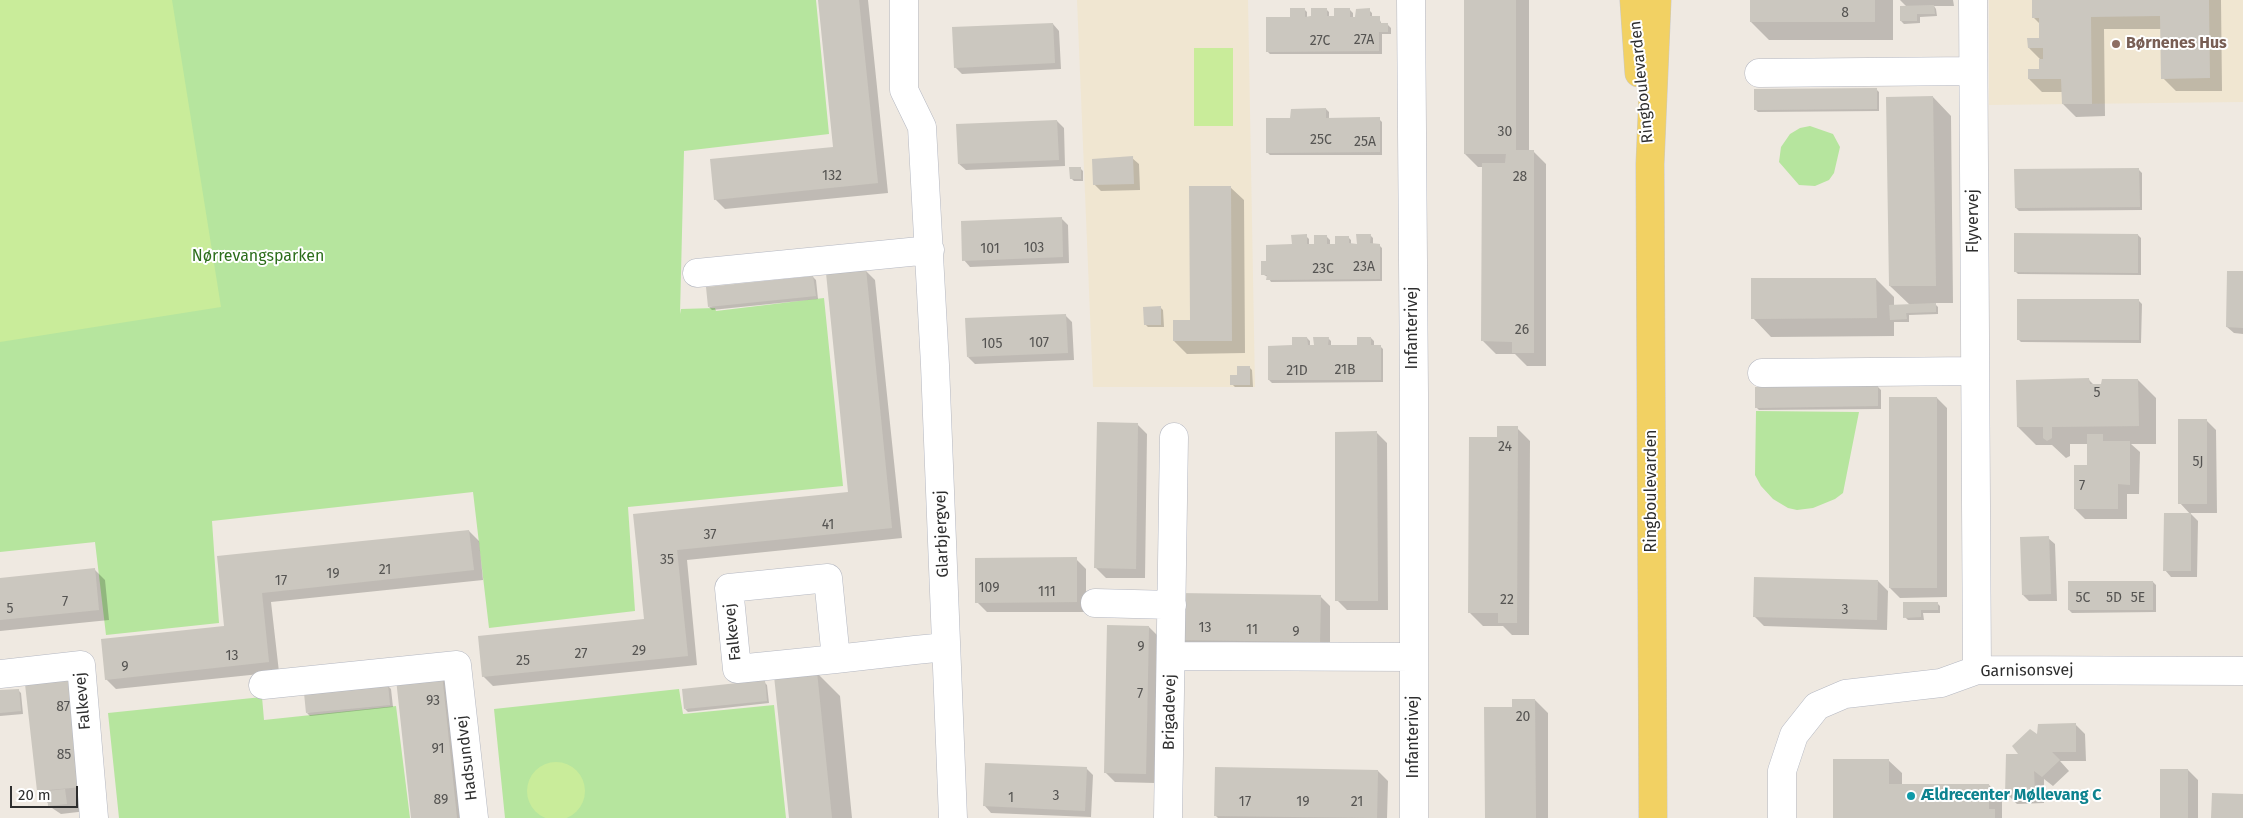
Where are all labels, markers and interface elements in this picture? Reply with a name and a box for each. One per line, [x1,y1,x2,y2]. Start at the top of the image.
house number: 8 [1841,5,1849,21]
street label: Ringboulevarden [1626,20,1658,144]
house number: 27A [1354,32,1374,48]
house number: 27C [1310,33,1330,49]
place label: Børnenes Hus [2126,34,2227,54]
marker: Børnenes Hus [2110,38,2122,50]
house number: 30 [1498,124,1512,140]
house number: 25C [1310,132,1332,148]
house number: 25A [1354,134,1376,150]
house number: 132 [822,168,842,184]
house number: 28 [1513,169,1527,185]
street label: Flyvervej [1964,189,1984,253]
house number: 103 [1024,240,1044,256]
house number: 101 [980,241,1000,257]
park label: Nørrevangsparken [192,247,324,267]
house number: 23A [1353,259,1375,275]
house number: 23C [1312,261,1334,277]
street label: Infanterivej [1403,286,1423,370]
house number: 26 [1515,322,1529,338]
house number: 107 [1029,335,1049,351]
house number: 105 [982,336,1002,352]
house number: 21B [1334,362,1356,378]
house number: 21D [1286,363,1308,379]
house number: 5 [2093,385,2101,401]
street label: Ringboulevarden [1642,430,1662,552]
house number: 24 [1498,439,1512,455]
house number: 5J [2192,454,2204,470]
house number: 7 [2079,478,2085,494]
street label: Glarbjergvej [931,490,953,578]
house number: 41 [822,517,834,533]
house number: 37 [703,527,717,543]
house number: 35 [660,552,674,568]
house number: 21 [379,562,391,578]
house number: 19 [326,566,340,582]
house number: 17 [275,573,287,589]
house number: 109 [978,580,1000,596]
house number: 111 [1038,584,1056,600]
house number: 5C [2076,590,2090,606]
house number: 5D [2106,590,2122,606]
house number: 5E [2131,590,2145,606]
house number: 22 [1500,592,1514,608]
house number: 7 [62,594,68,610]
house number: 5 [6,601,14,617]
street label: Falkevej [720,602,746,662]
house number: 3 [1842,602,1848,618]
house number: 13 [1198,620,1212,636]
house number: 11 [1246,622,1258,638]
house number: 9 [1292,624,1300,640]
house number: 9 [1137,639,1145,655]
house number: 29 [632,643,646,659]
house number: 27 [574,646,588,662]
house number: 13 [225,648,239,664]
house number: 25 [516,653,530,669]
house number: 9 [121,659,129,675]
street label: Garnisonsvej [1980,661,2074,681]
street label: Falkevej [71,671,95,731]
street label: Brigadevej [1160,674,1180,750]
house number: 7 [1137,686,1143,702]
house number: 93 [426,693,440,709]
street label: Infanterivej [1404,695,1424,779]
house number: 87 [56,699,70,715]
house number: 20 [1516,709,1530,725]
street label: Hadsundvej [452,714,482,802]
house number: 91 [431,741,445,757]
house number: 85 [57,747,71,763]
scale bar [12,776,80,808]
text: 20 m [18,786,51,804]
place label: Ældrecenter Møllevang C [1921,786,2101,806]
house number: 3 [1053,788,1059,804]
house number: 1 [1008,790,1014,806]
marker: Ældrecenter Møllevang C [1905,790,1917,802]
house number: 89 [434,792,448,808]
house number: 17 [1239,794,1251,810]
house number: 19 [1296,794,1310,810]
house number: 21 [1351,794,1363,810]

